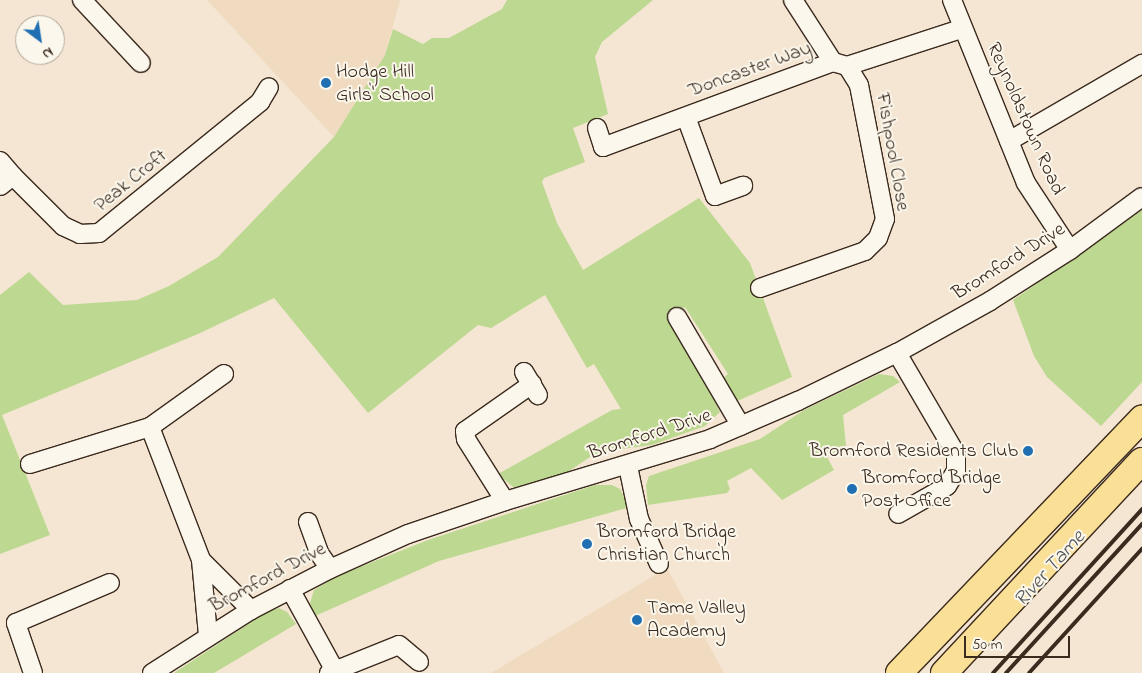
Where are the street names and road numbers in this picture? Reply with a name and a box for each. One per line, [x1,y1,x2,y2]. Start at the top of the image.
street label: Doncaster Way [685,37,815,103]
street label: Reynoldstown Road [981,39,1069,199]
street label: Fishpool Close [870,91,914,213]
street label: Peak Croft [90,144,172,218]
street label: Bromford Drive [948,218,1070,306]
street label: Bromford Drive [585,404,715,466]
street label: Bromford Drive [206,537,330,619]

